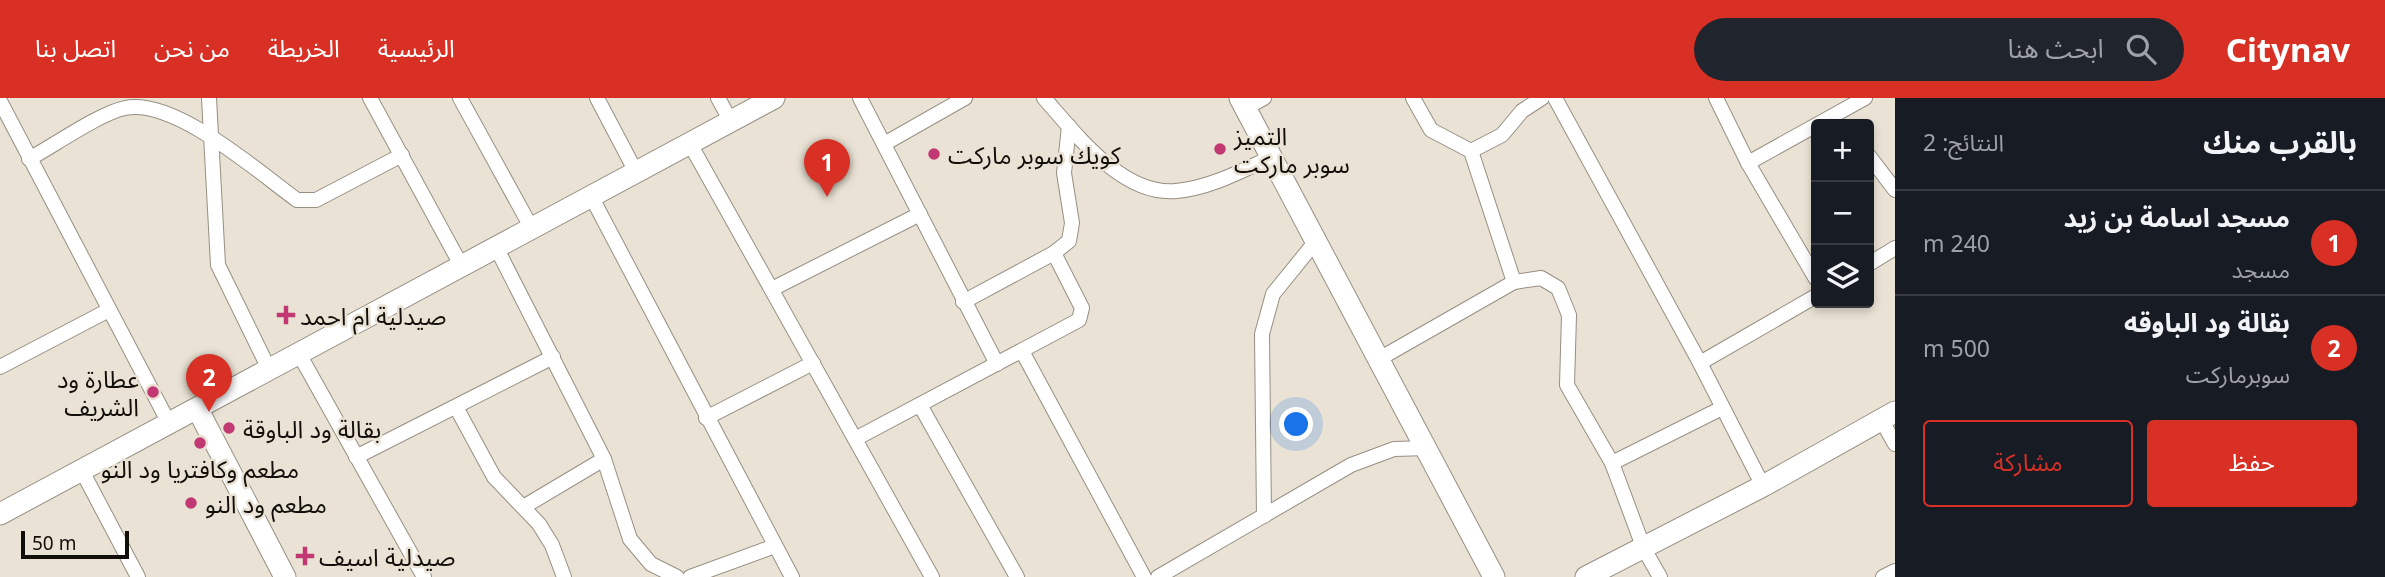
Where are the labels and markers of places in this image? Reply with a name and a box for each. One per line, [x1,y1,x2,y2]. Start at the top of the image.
place label: التميز سوبر ماركت [1233,119,1350,180]
place label: كويك سوبر ماركت [948,138,1122,171]
pin: 1 [804,139,850,197]
marker: التميز سوبر ماركت [1212,141,1228,157]
marker: كويك سوبر ماركت [926,146,942,162]
place label: صيدلية ام احمد [300,299,447,335]
marker: صيدلية ام احمد [278,307,294,323]
pin: 2 [186,354,232,412]
place label: عطارة ود الشريف [57,362,139,423]
marker: عطارة ود الشريف [145,384,161,400]
place label: بقالة ود الباوقة [243,412,381,445]
marker: بقالة ود الباوقة [221,420,237,436]
marker: مطعم وكافتريا ود النو [192,435,208,451]
place label: مطعم وكافتريا ود النو [101,452,299,487]
place label: مطعم ود النو [205,487,327,522]
marker: مطعم ود النو [183,495,199,511]
place label: صيدلية اسيف [319,540,455,573]
marker: صيدلية اسيف [297,548,313,564]

